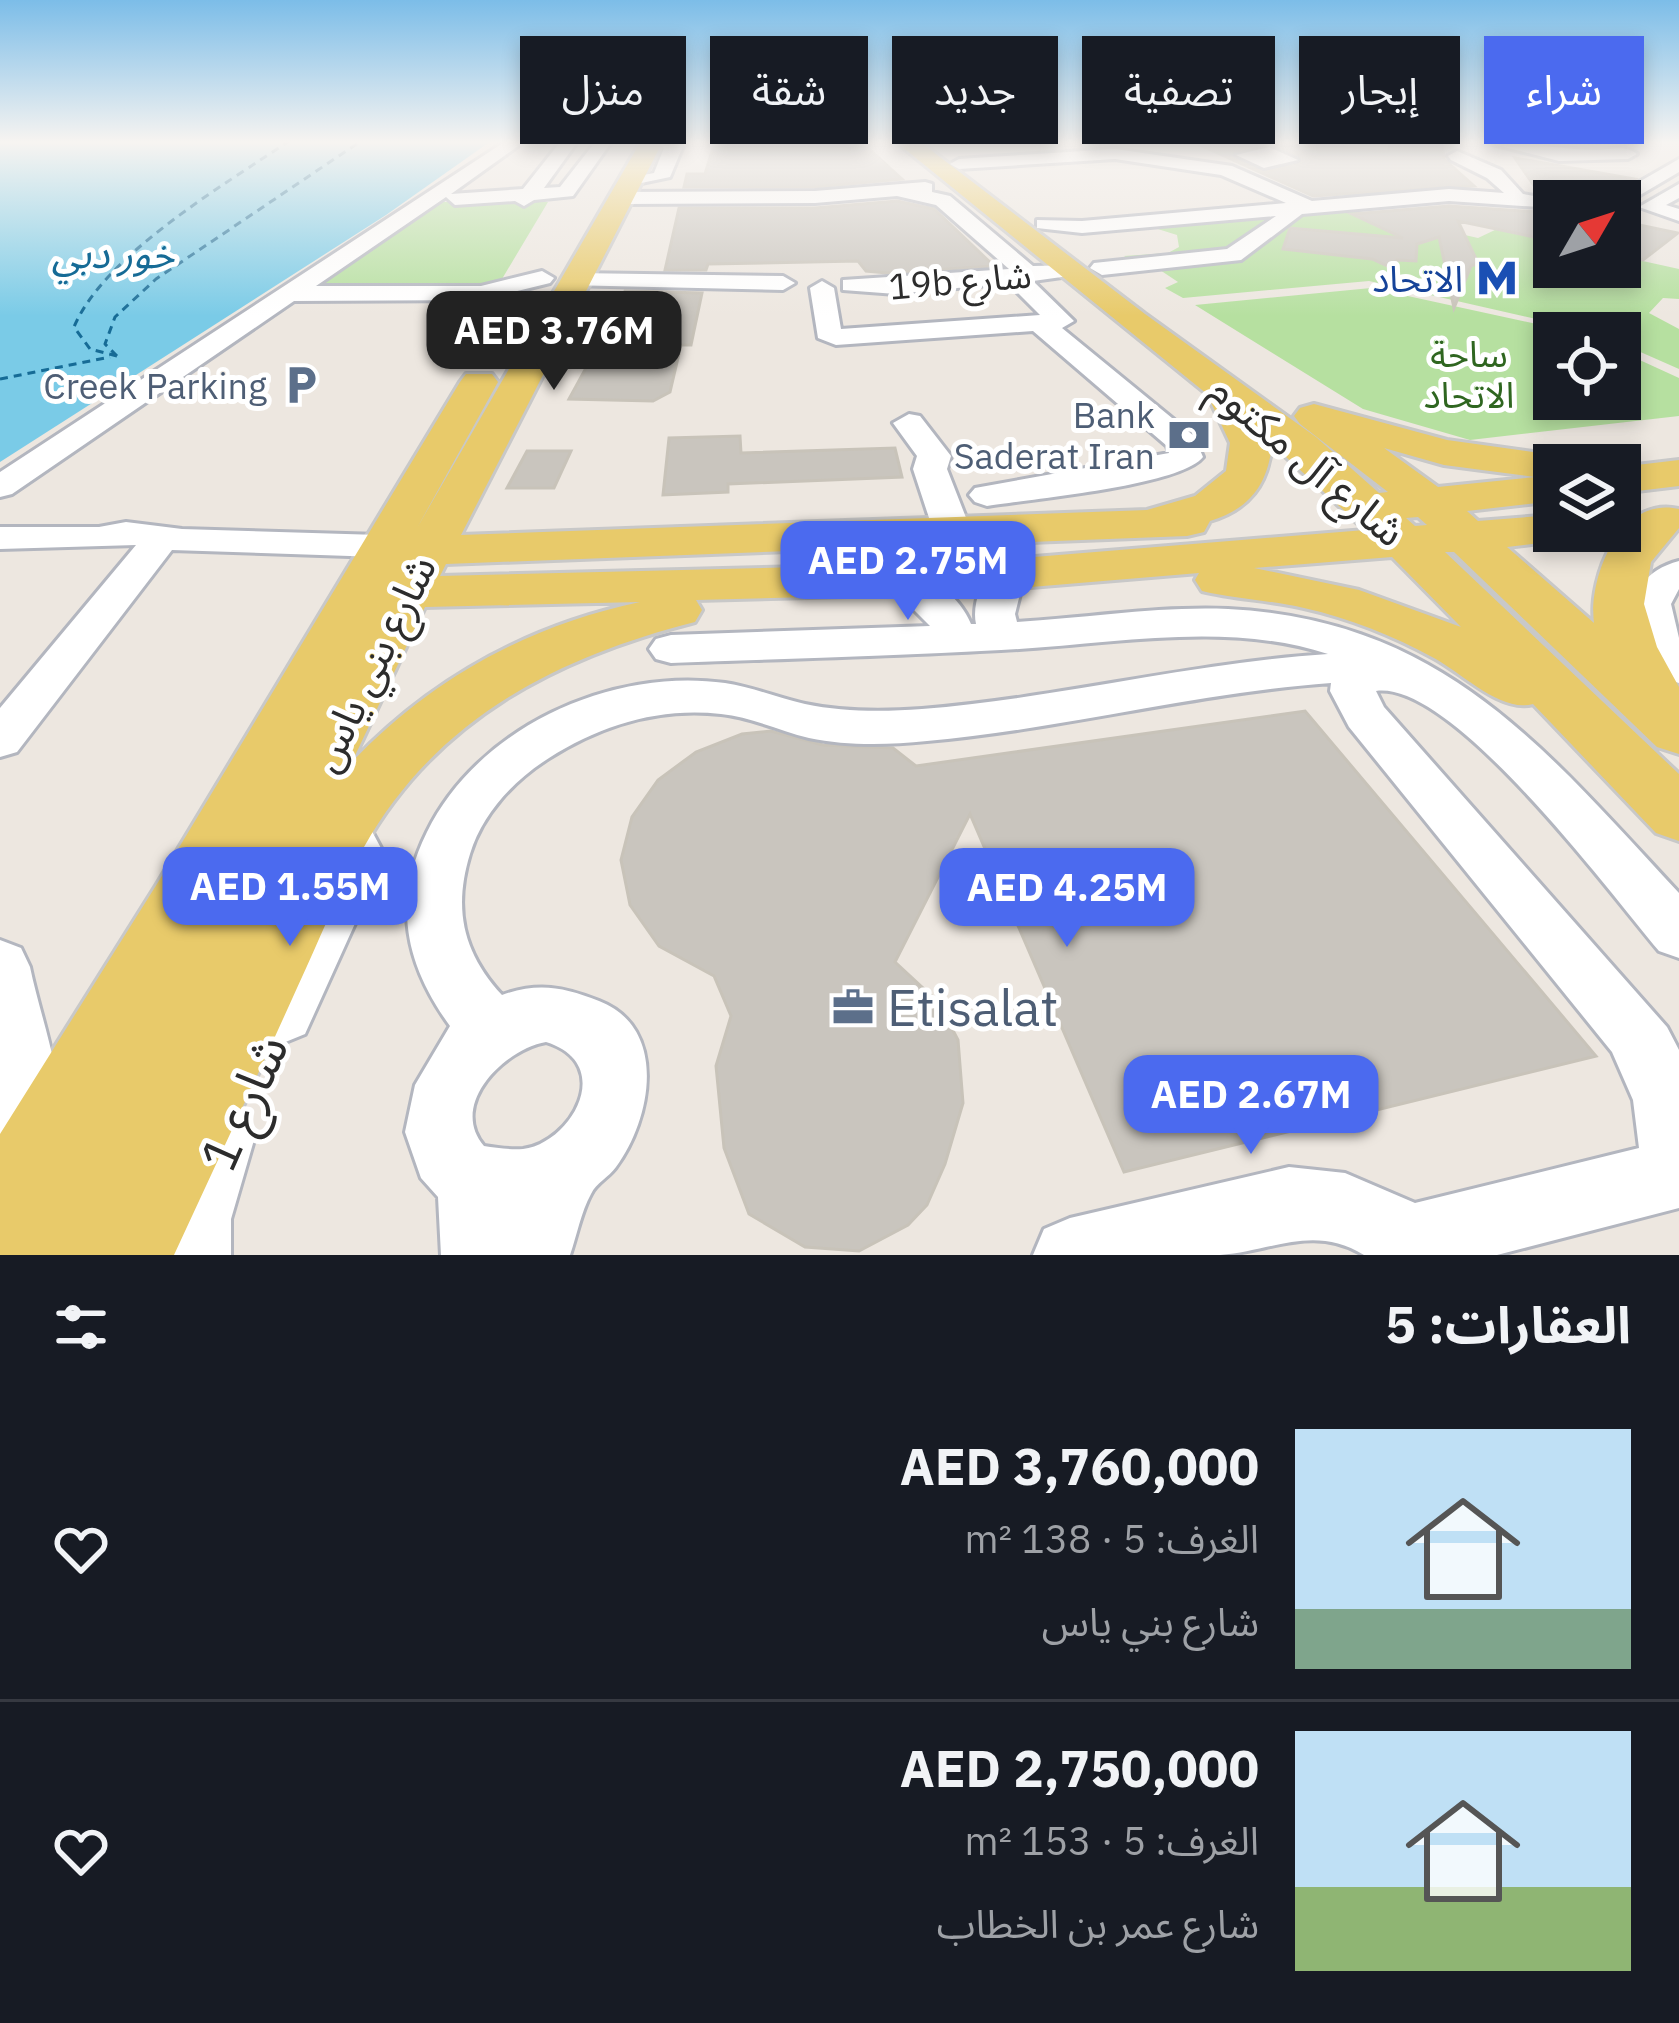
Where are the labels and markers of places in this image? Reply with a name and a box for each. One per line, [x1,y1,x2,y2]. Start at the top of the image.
place label: الاتحاد [1372,255,1463,302]
metro station icon: الاتحاد [1474,255,1520,301]
pin: AED 3.76M [417,291,691,393]
place label: Creek Parking [43,362,267,409]
parking icon: Creek Parking [278,362,324,408]
place label: Bank Saderat Iran [954,391,1155,479]
bank icon: Bank Saderat Iran [1166,412,1212,458]
pin: AED 2.75M [771,521,1045,623]
pin: AED 1.55M [153,847,427,949]
pin: AED 4.25M [930,848,1204,950]
place label: Etisalat [887,974,1058,1040]
office icon: Etisalat [830,984,876,1030]
pin: AED 2.67M [1114,1055,1388,1157]

